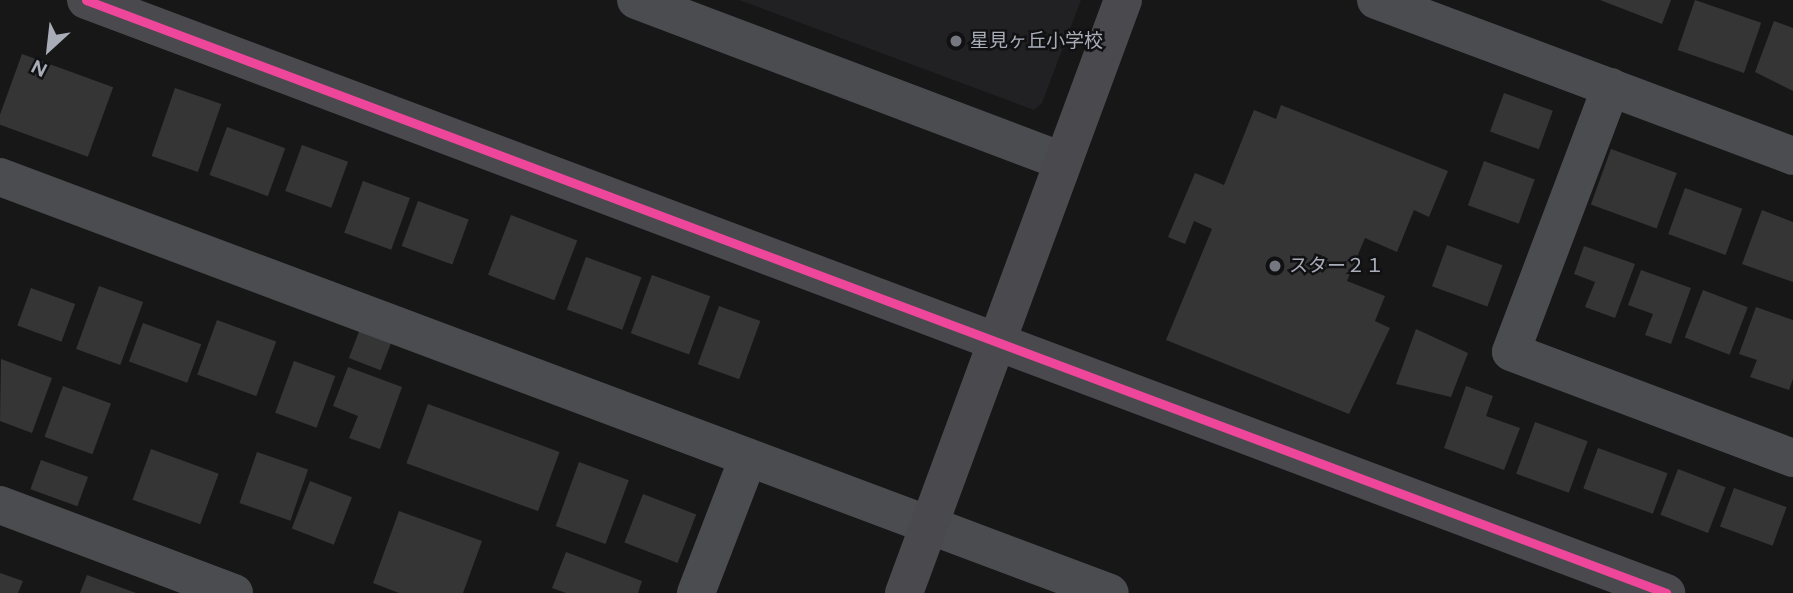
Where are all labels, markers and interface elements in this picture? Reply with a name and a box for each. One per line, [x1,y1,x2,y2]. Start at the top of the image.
north arrow [14,14,84,84]
place label: 星見ヶ丘小学校 [970,30,1103,52]
marker: 星見ヶ丘小学校 [948,33,964,49]
text: N [27,55,51,82]
place label: スター２１ [1289,255,1384,277]
marker: スター２１ [1267,258,1283,274]

